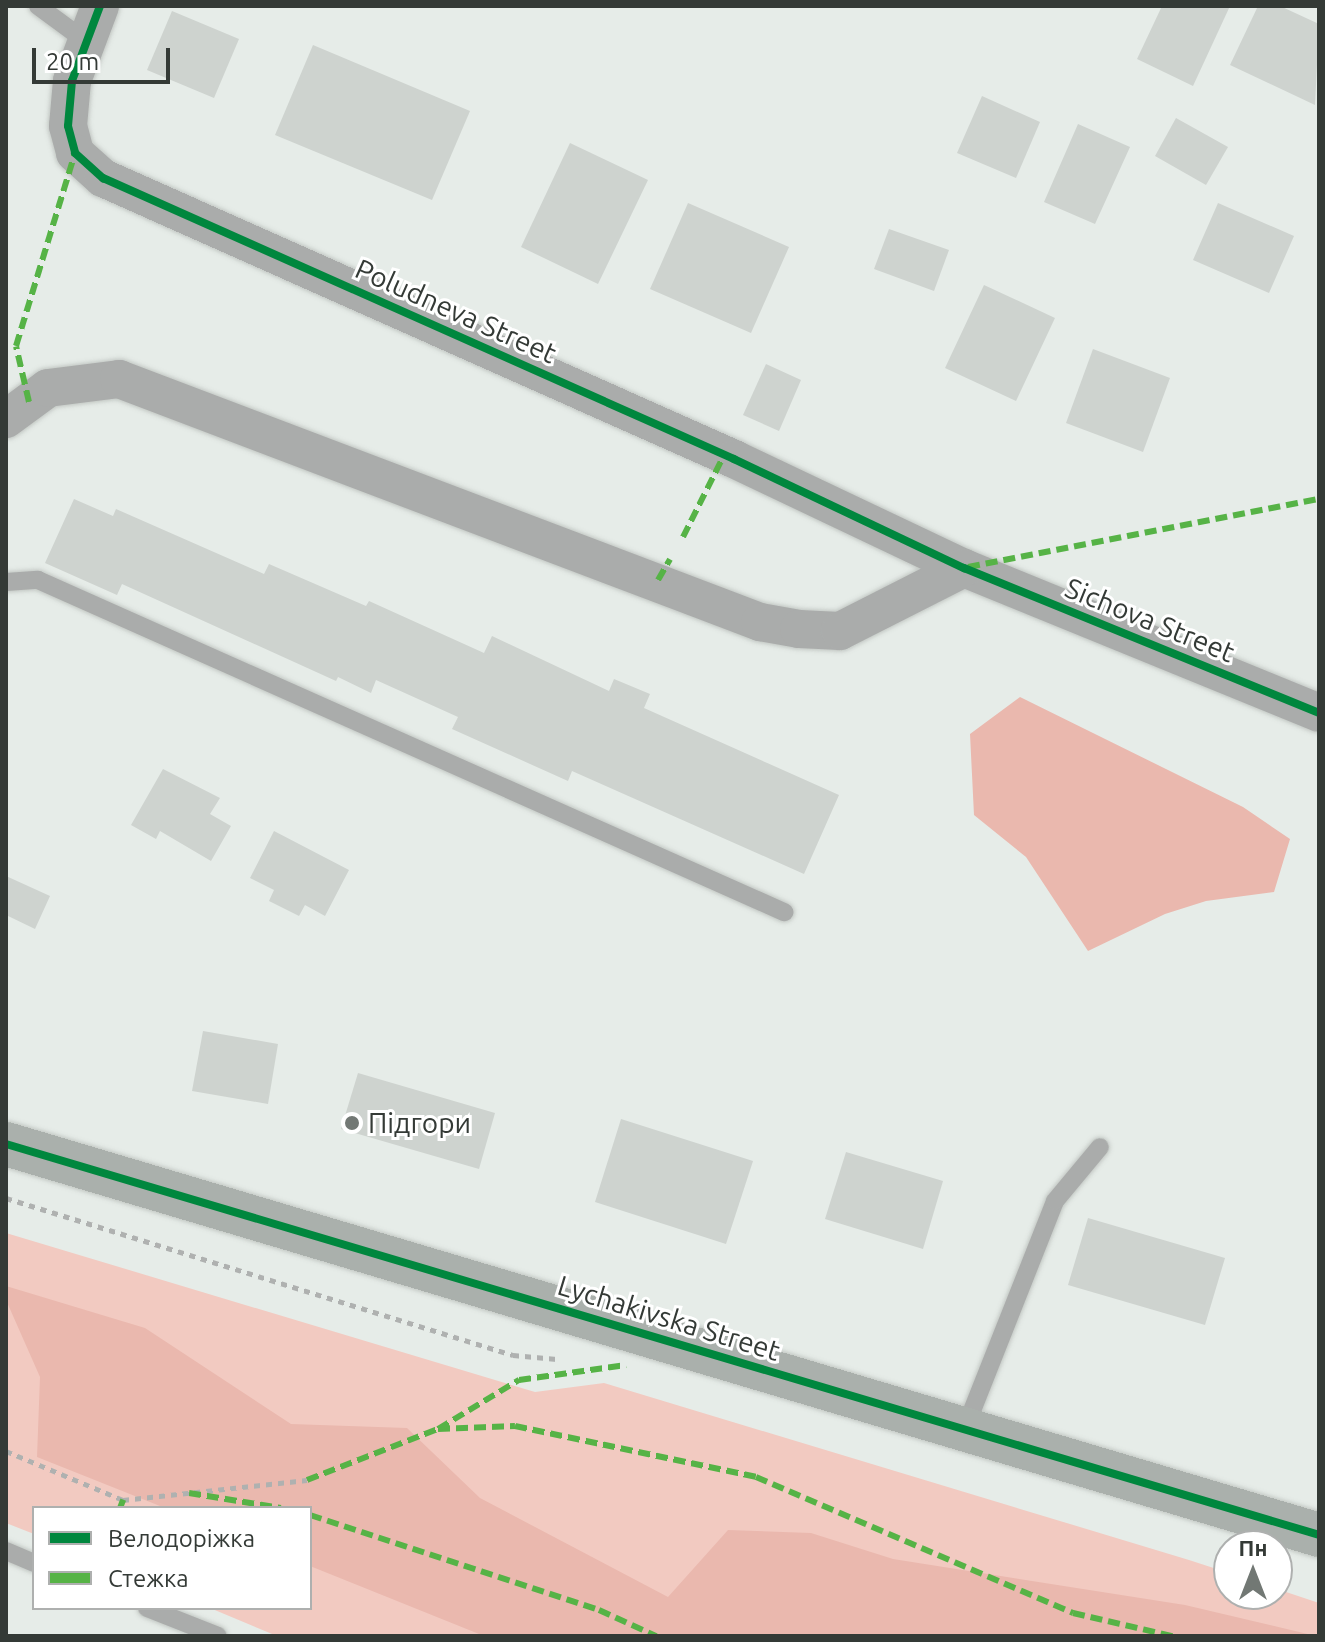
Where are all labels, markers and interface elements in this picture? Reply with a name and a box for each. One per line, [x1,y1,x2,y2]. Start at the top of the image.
scale bar [36,32,174,82]
text: 20 m [46,48,99,75]
street label: Poludneva Street [350,252,562,370]
street label: Sichova Street [1061,571,1239,669]
place label: Підгори [368,1106,471,1140]
marker: Підгори [343,1114,361,1132]
street label: Lychakivska Street [554,1268,784,1368]
legend [32,1506,312,1610]
text: Велодоріжка [108,1525,255,1552]
north arrow [1213,1530,1293,1610]
text: Пн [1239,1535,1267,1560]
text: Стежка [108,1565,189,1592]

